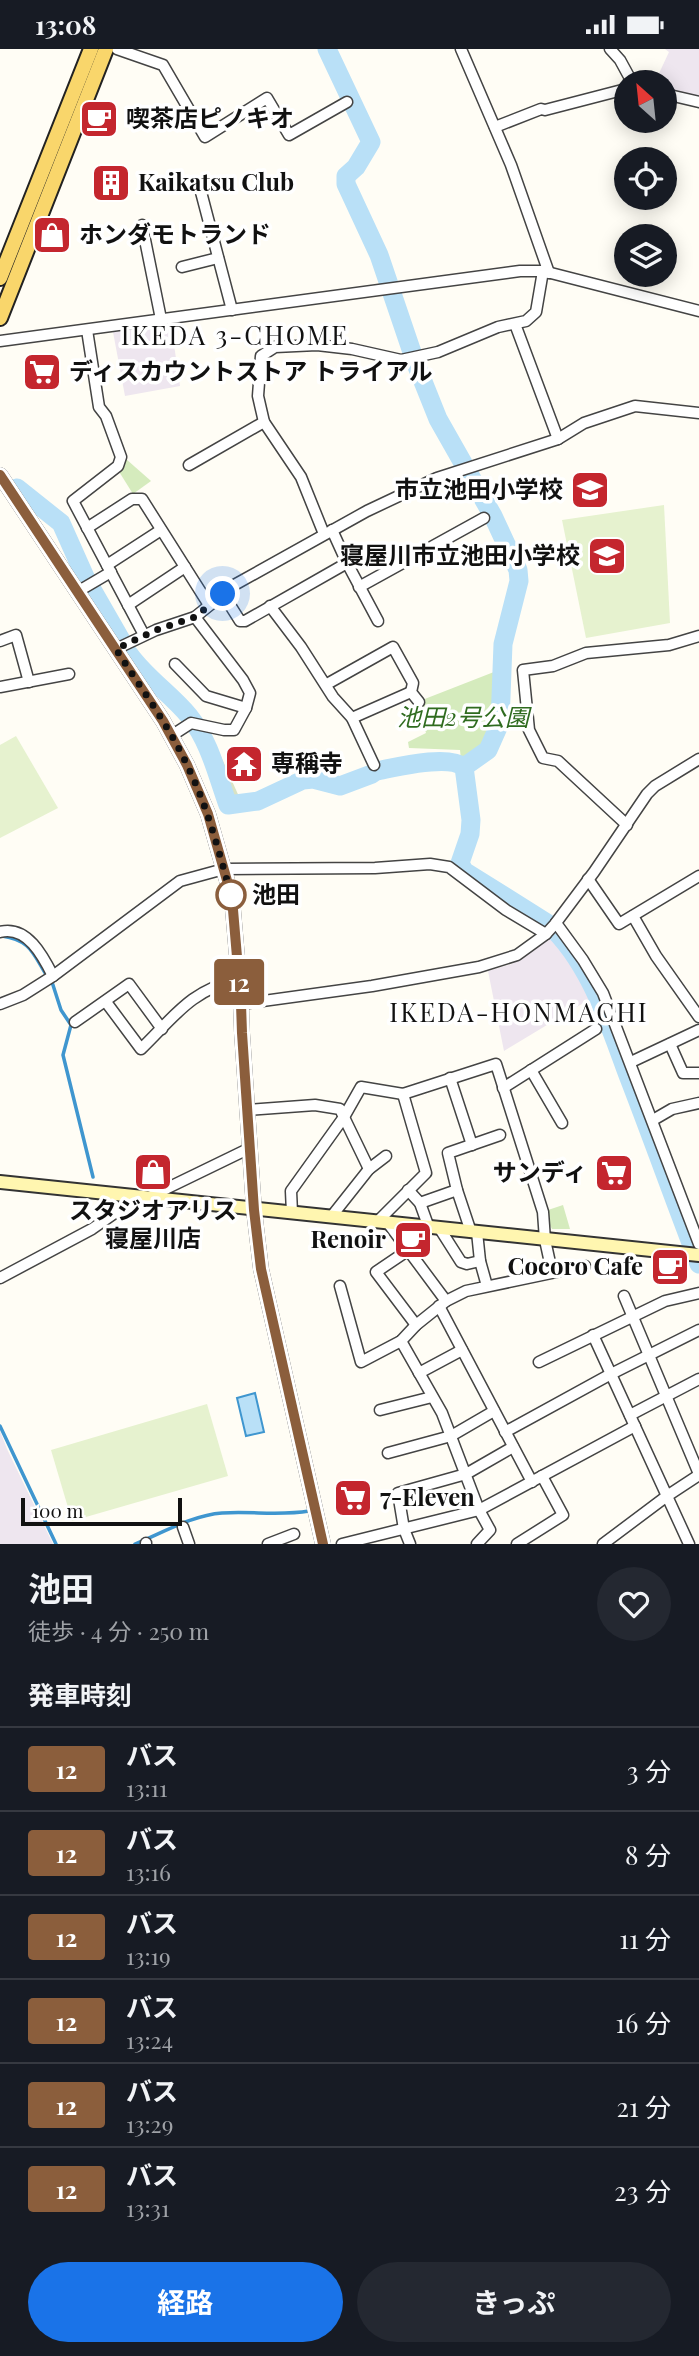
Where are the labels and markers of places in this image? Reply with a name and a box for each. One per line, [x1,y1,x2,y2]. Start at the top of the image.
cafe icon: 喫茶店ピノキオ [78,98,120,140]
place label: 喫茶店ピノキオ [126,101,294,133]
building icon: Kaikatsu Club [90,162,132,204]
place label: Kaikatsu Club [138,165,294,197]
shop icon: ホンダモトランド [31,214,73,256]
place label: ホンダモトランド [79,217,271,249]
supermarket icon: ディスカウントストア トライアル [21,351,63,393]
place label: ディスカウントストア トライアル [69,354,433,386]
school or university icon: 市立池田小学校 [569,469,611,511]
place label: 市立池田小学校 [395,472,563,504]
school or university icon: 寝屋川市立池田小学校 [586,535,628,577]
place label: 寝屋川市立池田小学校 [340,538,580,570]
temple icon: 専稱寺 [223,743,265,785]
place label: 専稱寺 [271,746,343,778]
place label: 池田 [252,877,300,909]
marker: 池田 [216,880,246,910]
shop icon: スタジオアリス 寝屋川店 [132,1151,174,1193]
supermarket icon: サンディ [593,1152,635,1194]
place label: サンディ [493,1155,587,1187]
place label: スタジオアリス 寝屋川店 [69,1193,237,1253]
cafe icon: Renoir [392,1219,434,1261]
place label: Renoir [310,1222,387,1254]
cafe icon: Cocoro Cafe [649,1246,691,1288]
place label: Cocoro Cafe [508,1249,643,1281]
supermarket icon: 7-Eleven [332,1477,374,1519]
place label: 7-Eleven [380,1480,475,1512]

